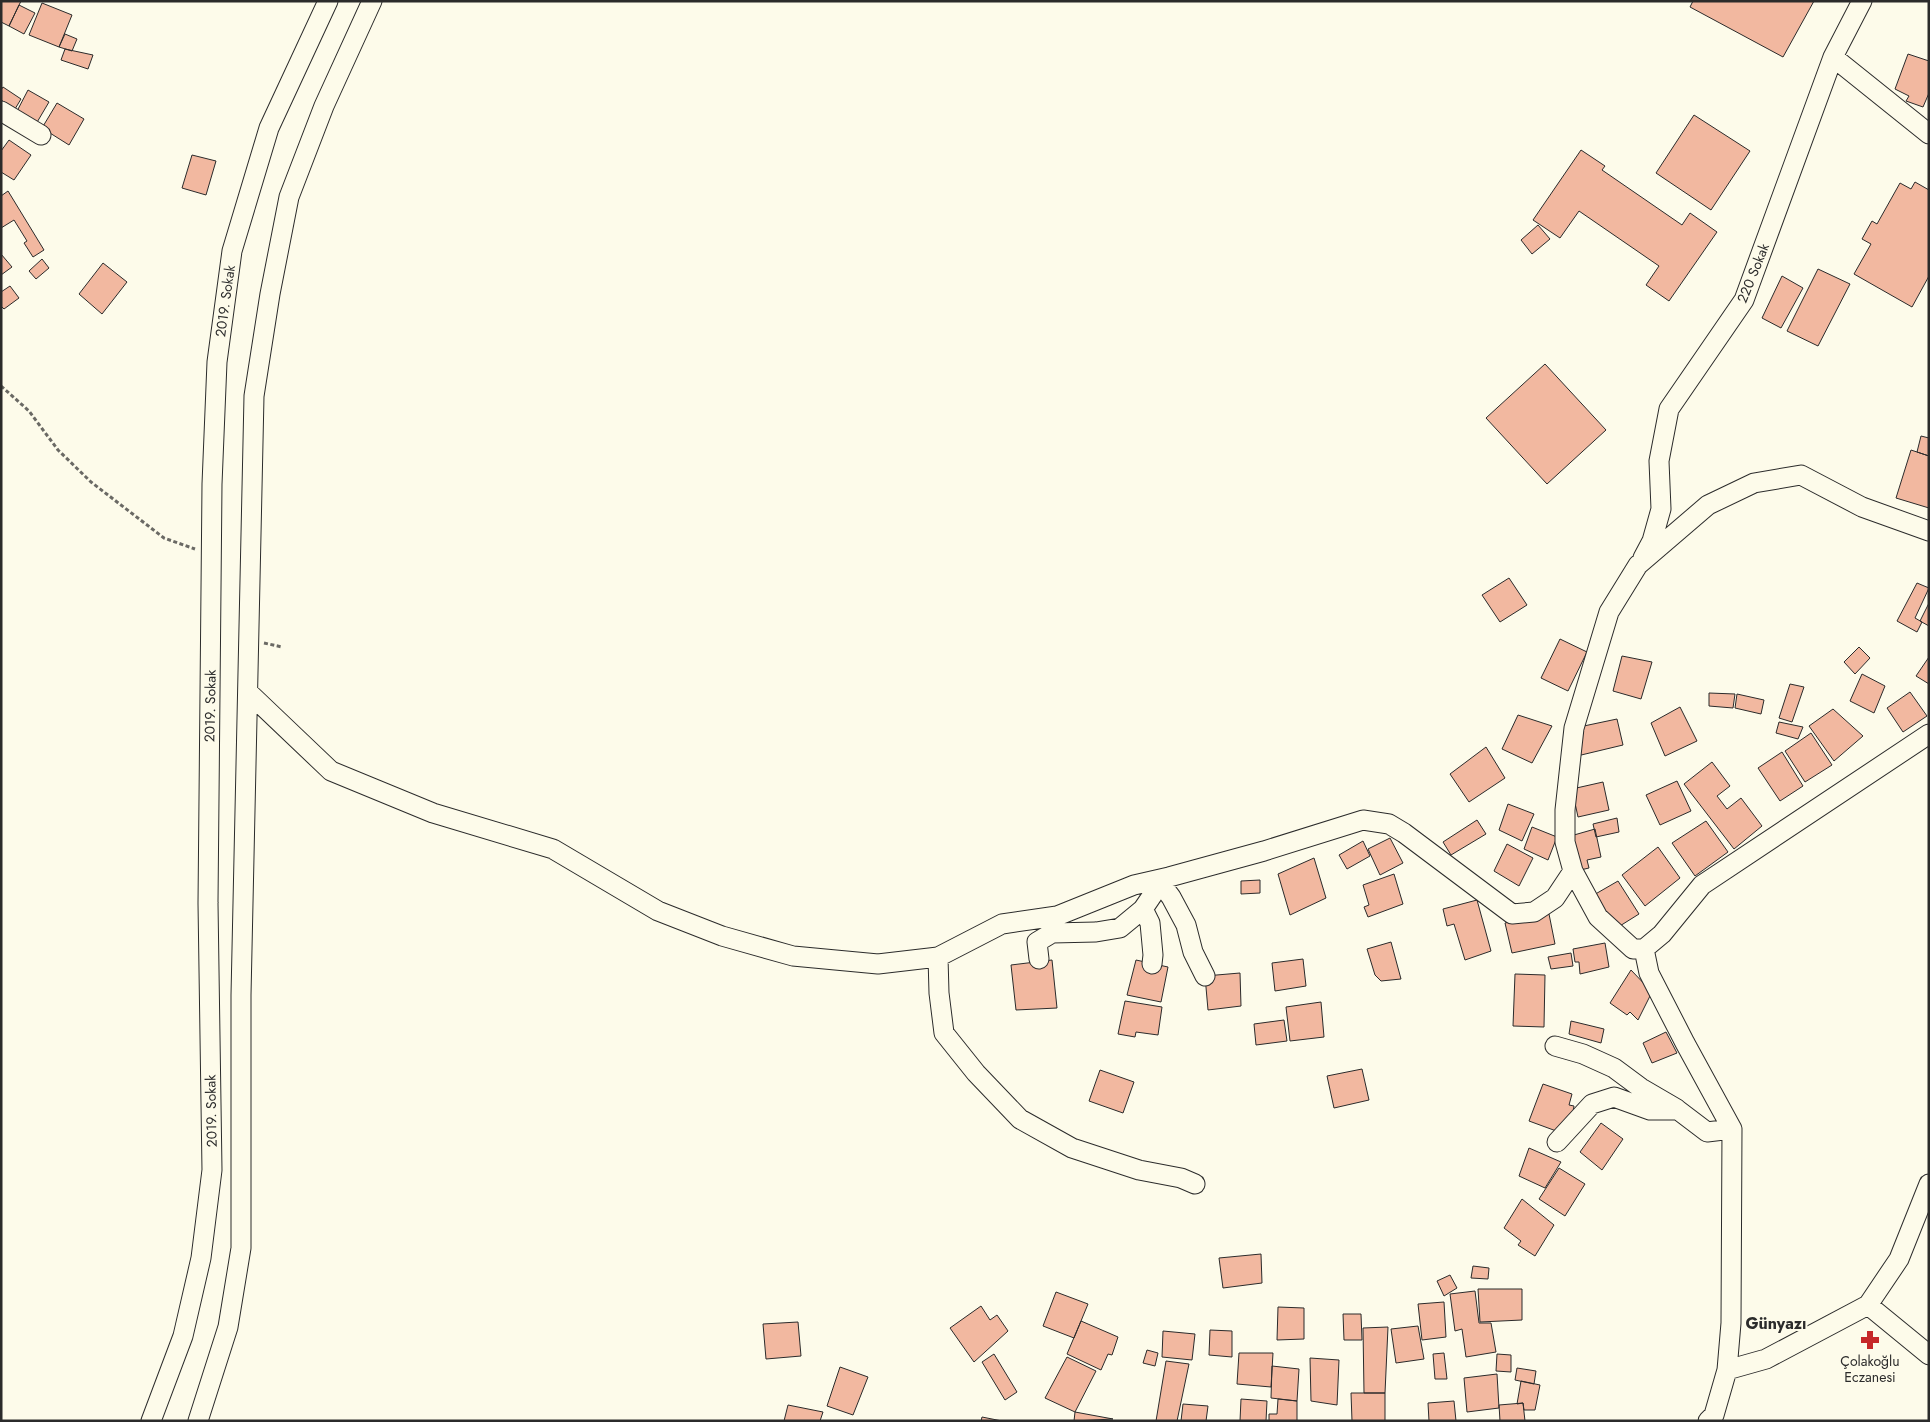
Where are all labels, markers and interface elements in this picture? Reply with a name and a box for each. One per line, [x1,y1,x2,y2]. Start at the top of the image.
street label: 220 Sokak [1732,239,1774,306]
street label: 2019. Sokak [210,263,240,338]
street label: 2019. Sokak [199,669,221,742]
street label: 2019. Sokak [200,1074,222,1147]
district label: Günyazı [1745,1312,1807,1335]
pharmacy icon: Çolakoğlu Eczanesi [1859,1329,1881,1351]
place label: Çolakoğlu Eczanesi [1840,1351,1900,1387]

